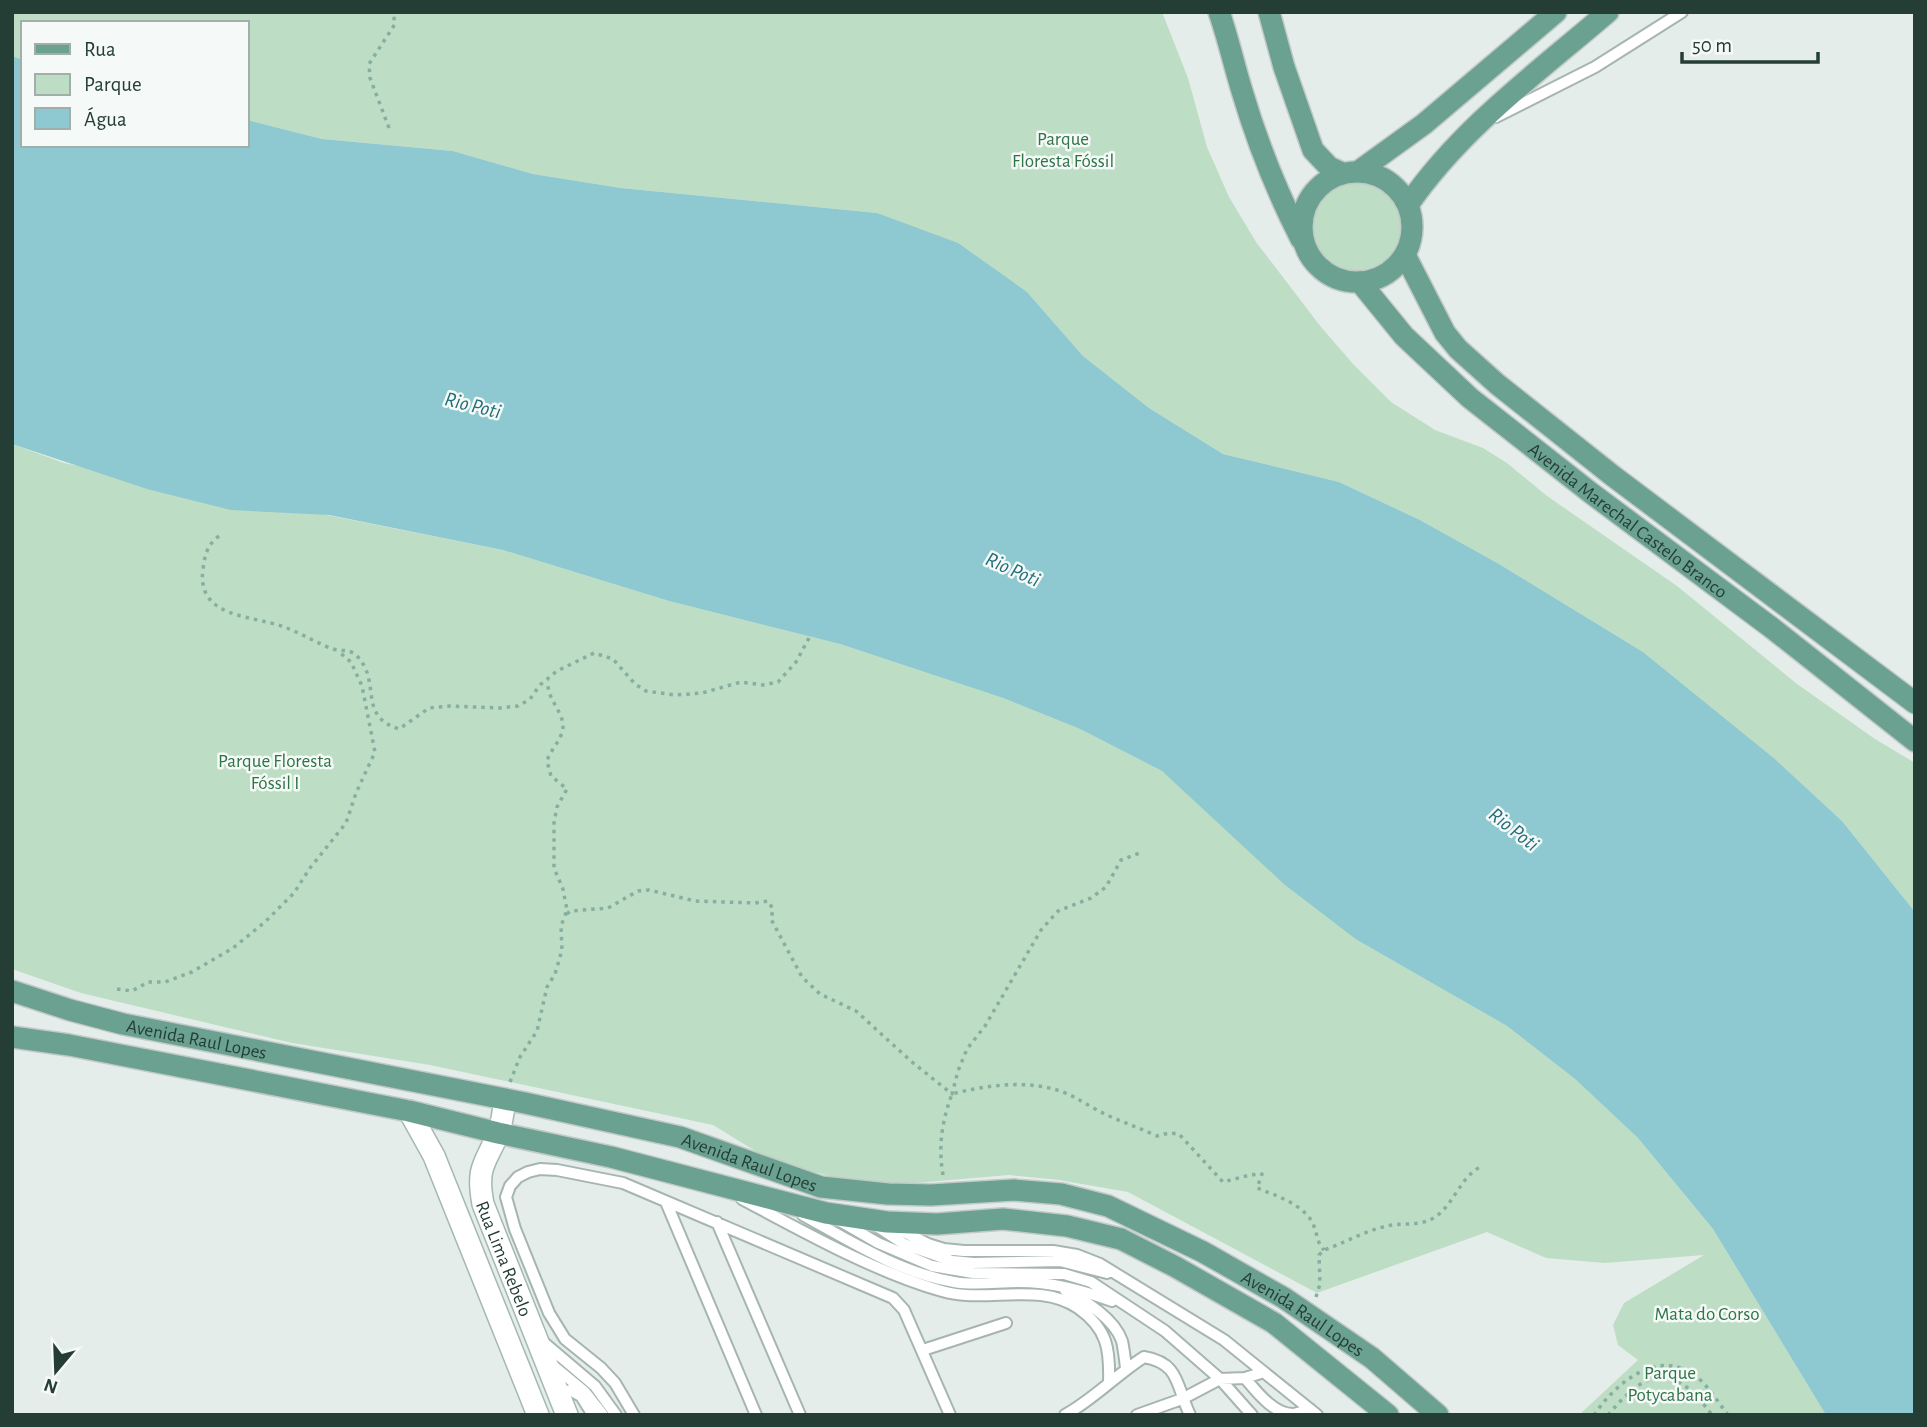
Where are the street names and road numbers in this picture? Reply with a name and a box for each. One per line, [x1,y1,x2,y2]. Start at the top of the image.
street label: Avenida Marechal Castelo Branco [1524,440,1730,602]
street label: Avenida Raul Lopes [125,1017,268,1063]
street label: Avenida Raul Lopes [679,1130,819,1196]
street label: Rua Lima Rebelo [472,1198,535,1319]
street label: Avenida Raul Lopes [1238,1268,1367,1361]

